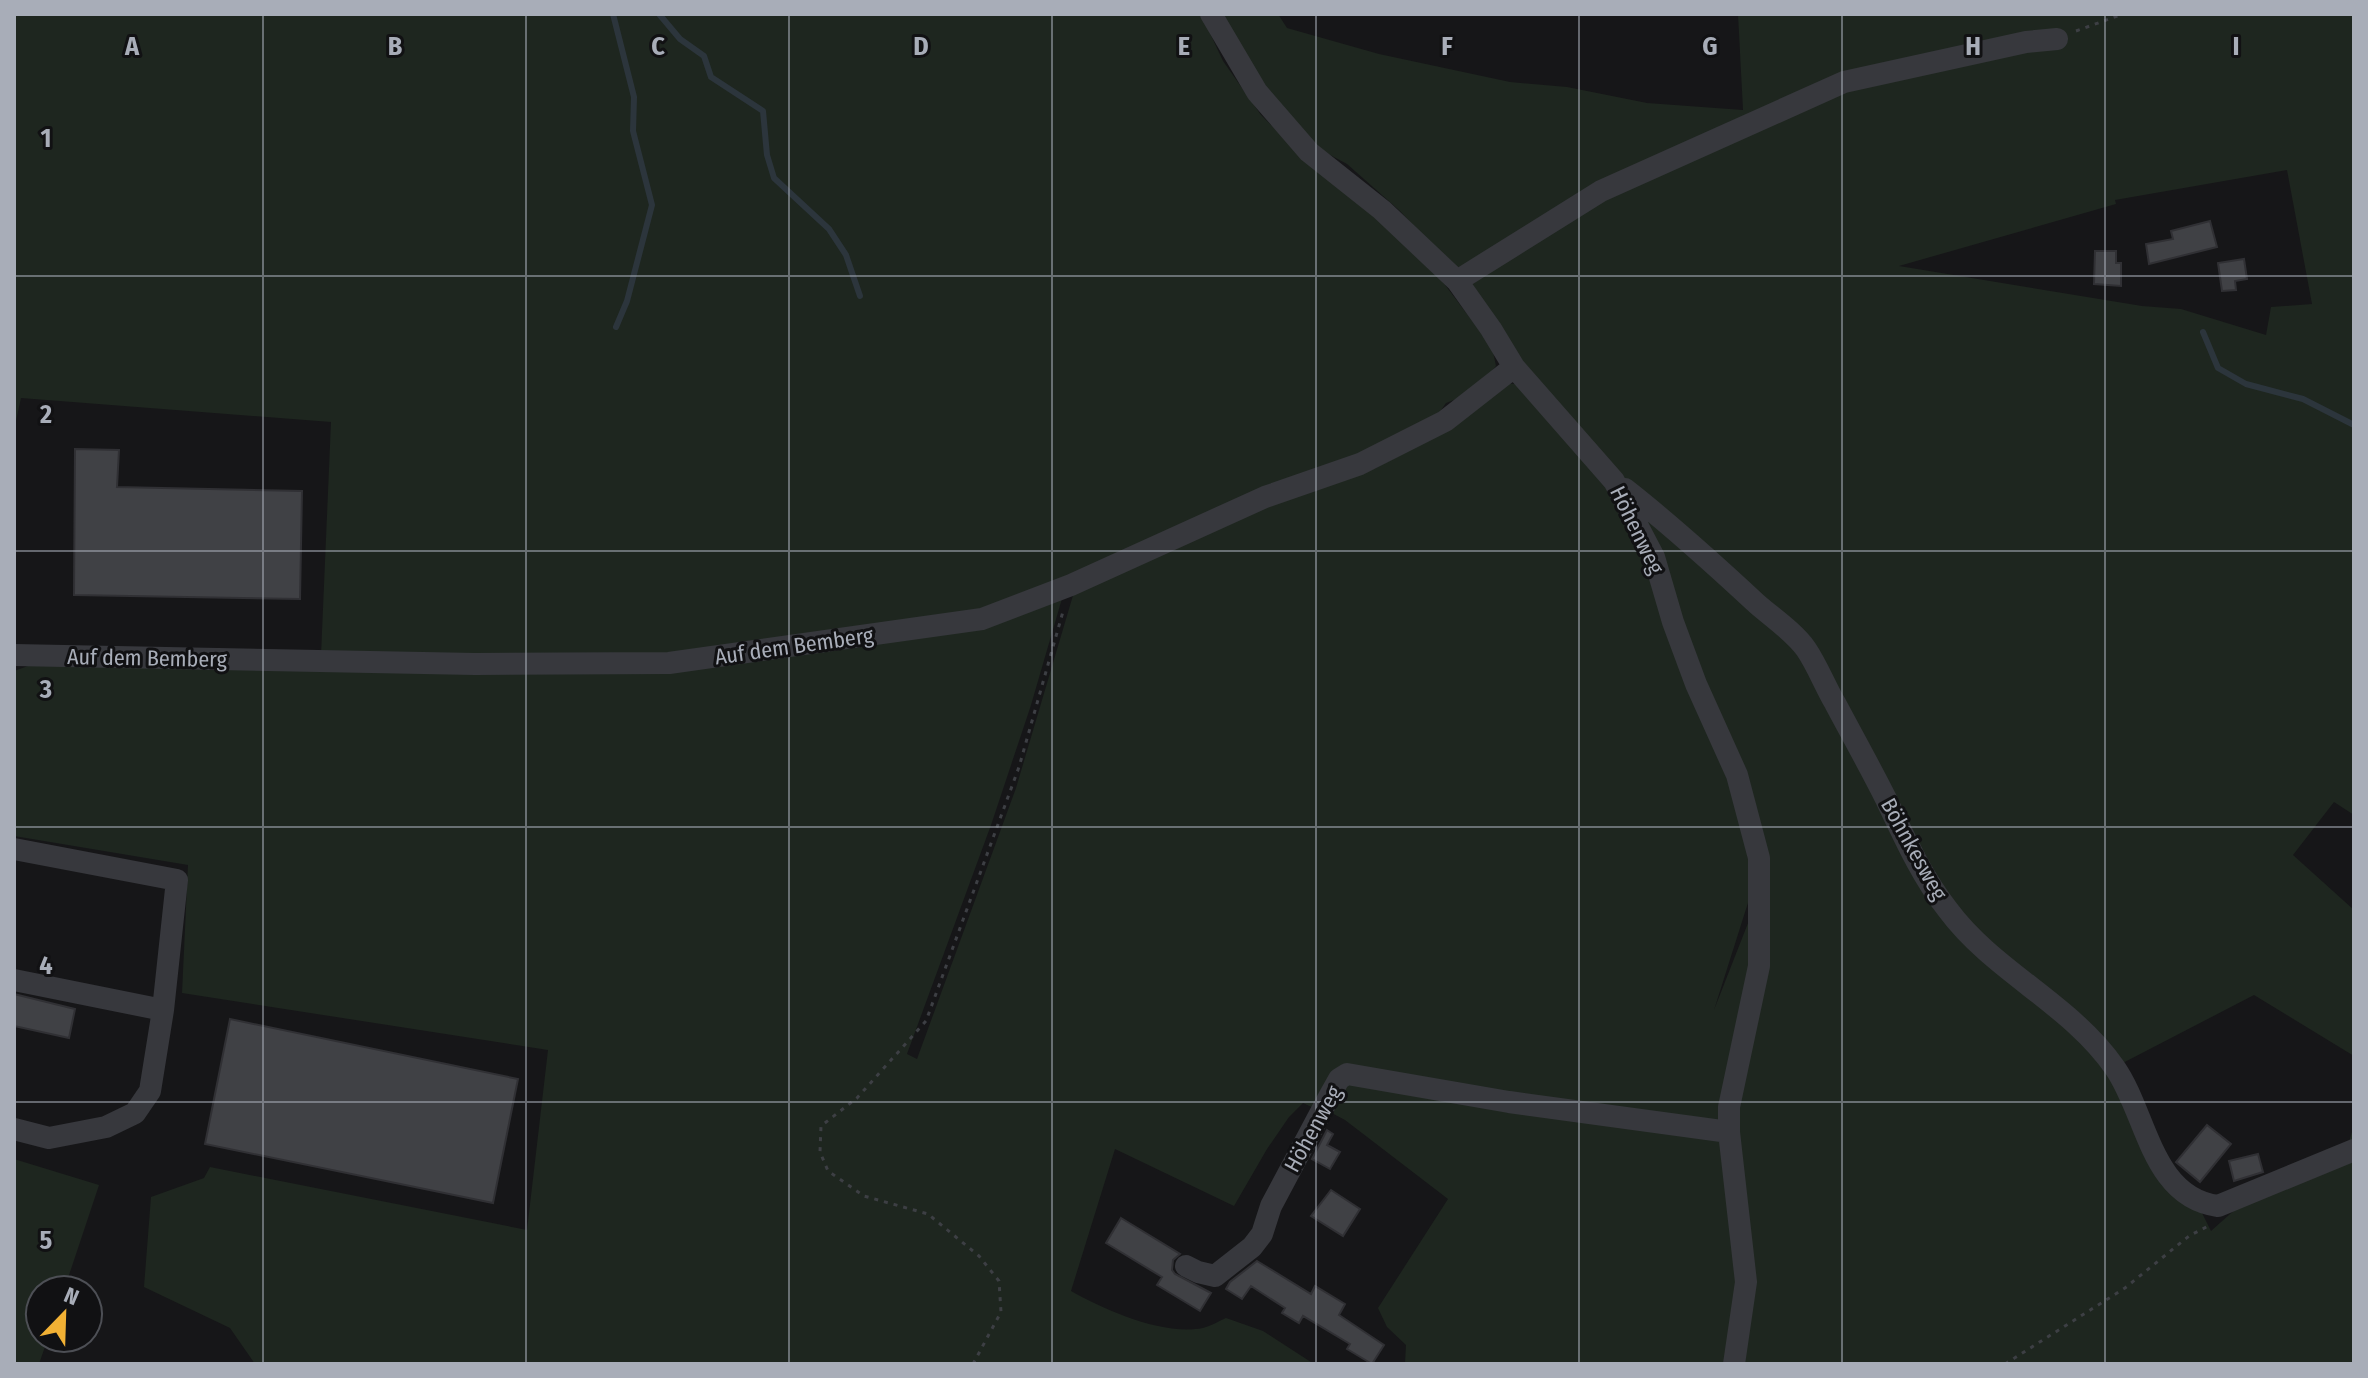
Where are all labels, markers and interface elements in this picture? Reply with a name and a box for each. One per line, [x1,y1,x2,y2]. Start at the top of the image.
text: A [124,31,140,62]
text: B [388,31,403,62]
text: C [651,31,665,62]
text: D [913,31,929,62]
text: E [1178,31,1190,62]
text: F [1441,31,1453,62]
text: G [1702,31,1718,62]
text: H [1965,31,1981,62]
text: I [2233,31,2240,62]
text: 1 [41,123,52,154]
text: 2 [39,399,52,430]
street label: Höhenweg [1604,482,1670,579]
street label: Auf dem Bemberg [713,621,876,670]
street label: Auf dem Bemberg [67,643,228,673]
text: 3 [39,674,52,705]
street label: Böhnkesweg [1875,793,1953,905]
text: 4 [39,950,53,981]
street label: Höhenweg [1278,1081,1348,1177]
text: 5 [40,1225,53,1256]
north arrow [24,1274,104,1354]
text: N [60,1281,83,1311]

